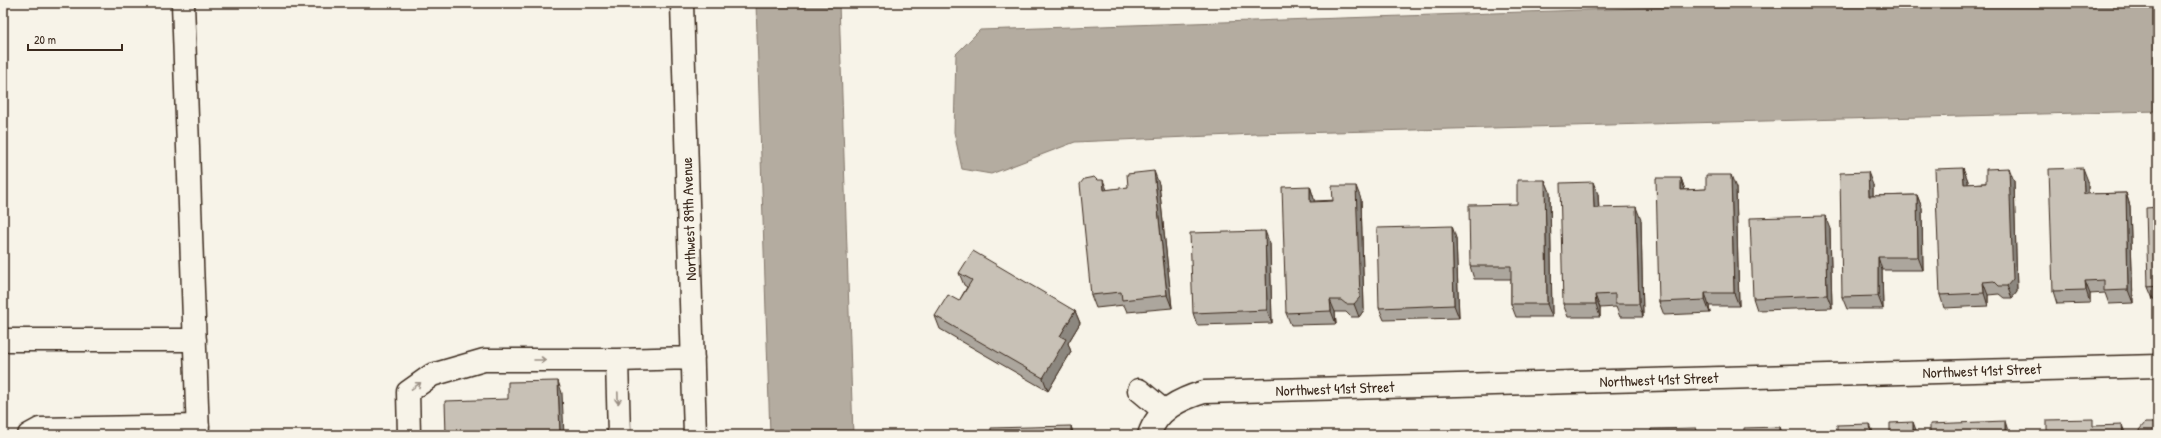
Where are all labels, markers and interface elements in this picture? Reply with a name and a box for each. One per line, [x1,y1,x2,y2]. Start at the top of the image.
scale bar [28,26,122,52]
text: 20 m [34,31,56,48]
street label: Northwest 89th Avenue [676,157,701,281]
one-way arrow [533,356,546,364]
street label: Northwest 41st Street [1922,358,2043,383]
street label: Northwest 41st Street [1599,367,1720,392]
street label: Northwest 41st Street [1275,376,1396,401]
one-way arrow [410,382,421,390]
one-way arrow [614,391,622,404]

